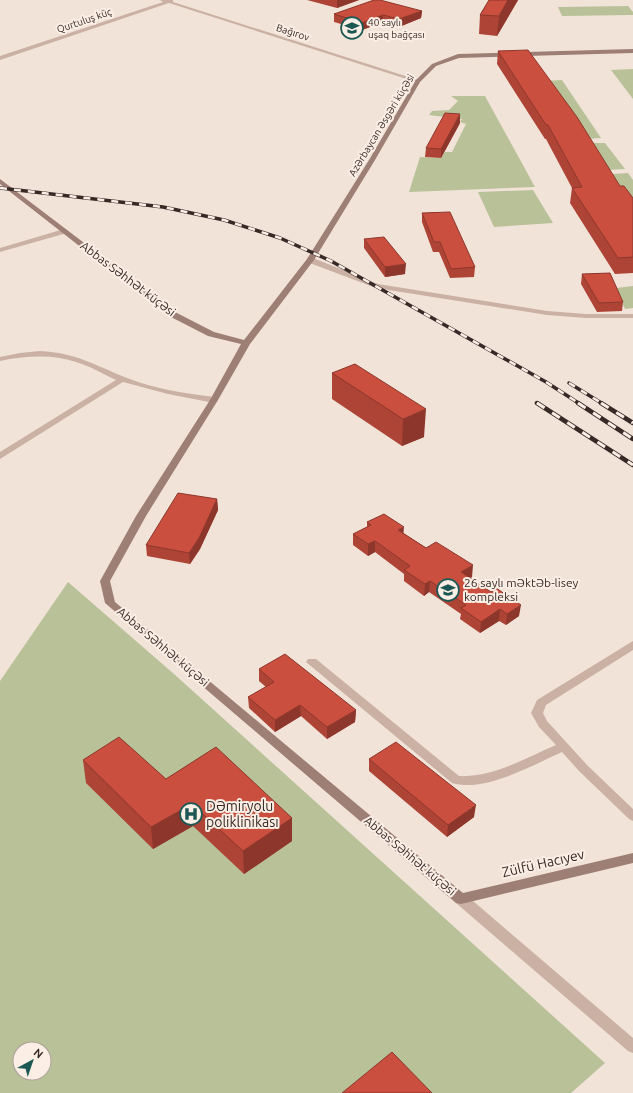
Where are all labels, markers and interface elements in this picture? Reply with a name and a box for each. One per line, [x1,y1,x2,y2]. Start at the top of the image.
street label: Qurtuluş küç [55,6,113,35]
school or university icon: 40 saylı uşaq bağçası [339,15,365,41]
place label: 40 saylı uşaq bağçası [368,17,425,40]
street label: Bağırov [275,22,311,43]
street label: Azərbaycan əsgəri küçəsi [347,72,416,178]
street label: Abbas Səhhət küçəsi [78,239,178,318]
place label: 26 saylı məktəb-lisey kompleksi [464,576,579,603]
school or university icon: 26 saylı məktəb-lisey kompleksi [435,577,461,603]
street label: Abbas Səhhət küçəsi [115,605,212,689]
place label: Dəmiryolu poliklinikası [206,798,279,830]
hospital icon: Dəmiryolu poliklinikası [178,801,204,827]
street label: Abbas Səhhət küçəsi [362,814,459,898]
street label: Zülfü Hacıyev [500,846,586,880]
north arrow [12,1041,52,1081]
text: N [31,1046,45,1061]

